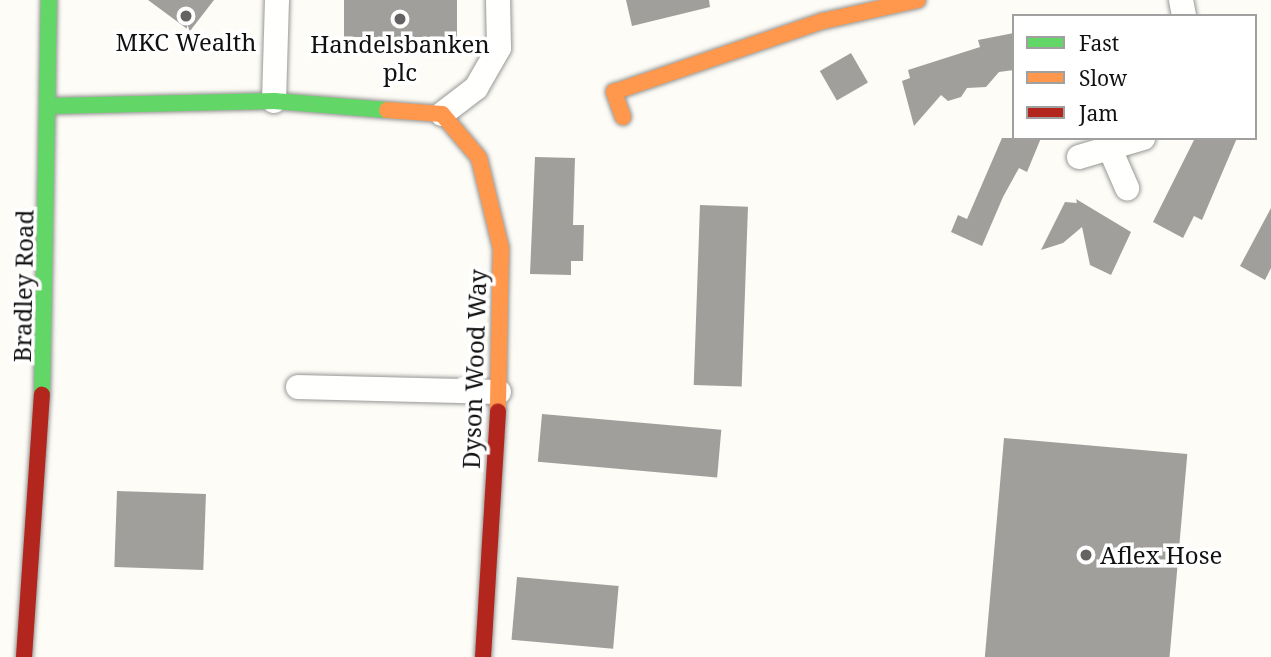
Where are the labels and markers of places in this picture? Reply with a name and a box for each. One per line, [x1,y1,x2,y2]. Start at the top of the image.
marker: MKC Wealth [178,8,194,24]
marker: Handelsbanken plc [392,11,408,27]
place label: MKC Wealth [116,28,256,56]
place label: Handelsbanken plc [310,30,490,86]
place label: Aflex Hose [1100,541,1222,569]
marker: Aflex Hose [1078,547,1094,563]

